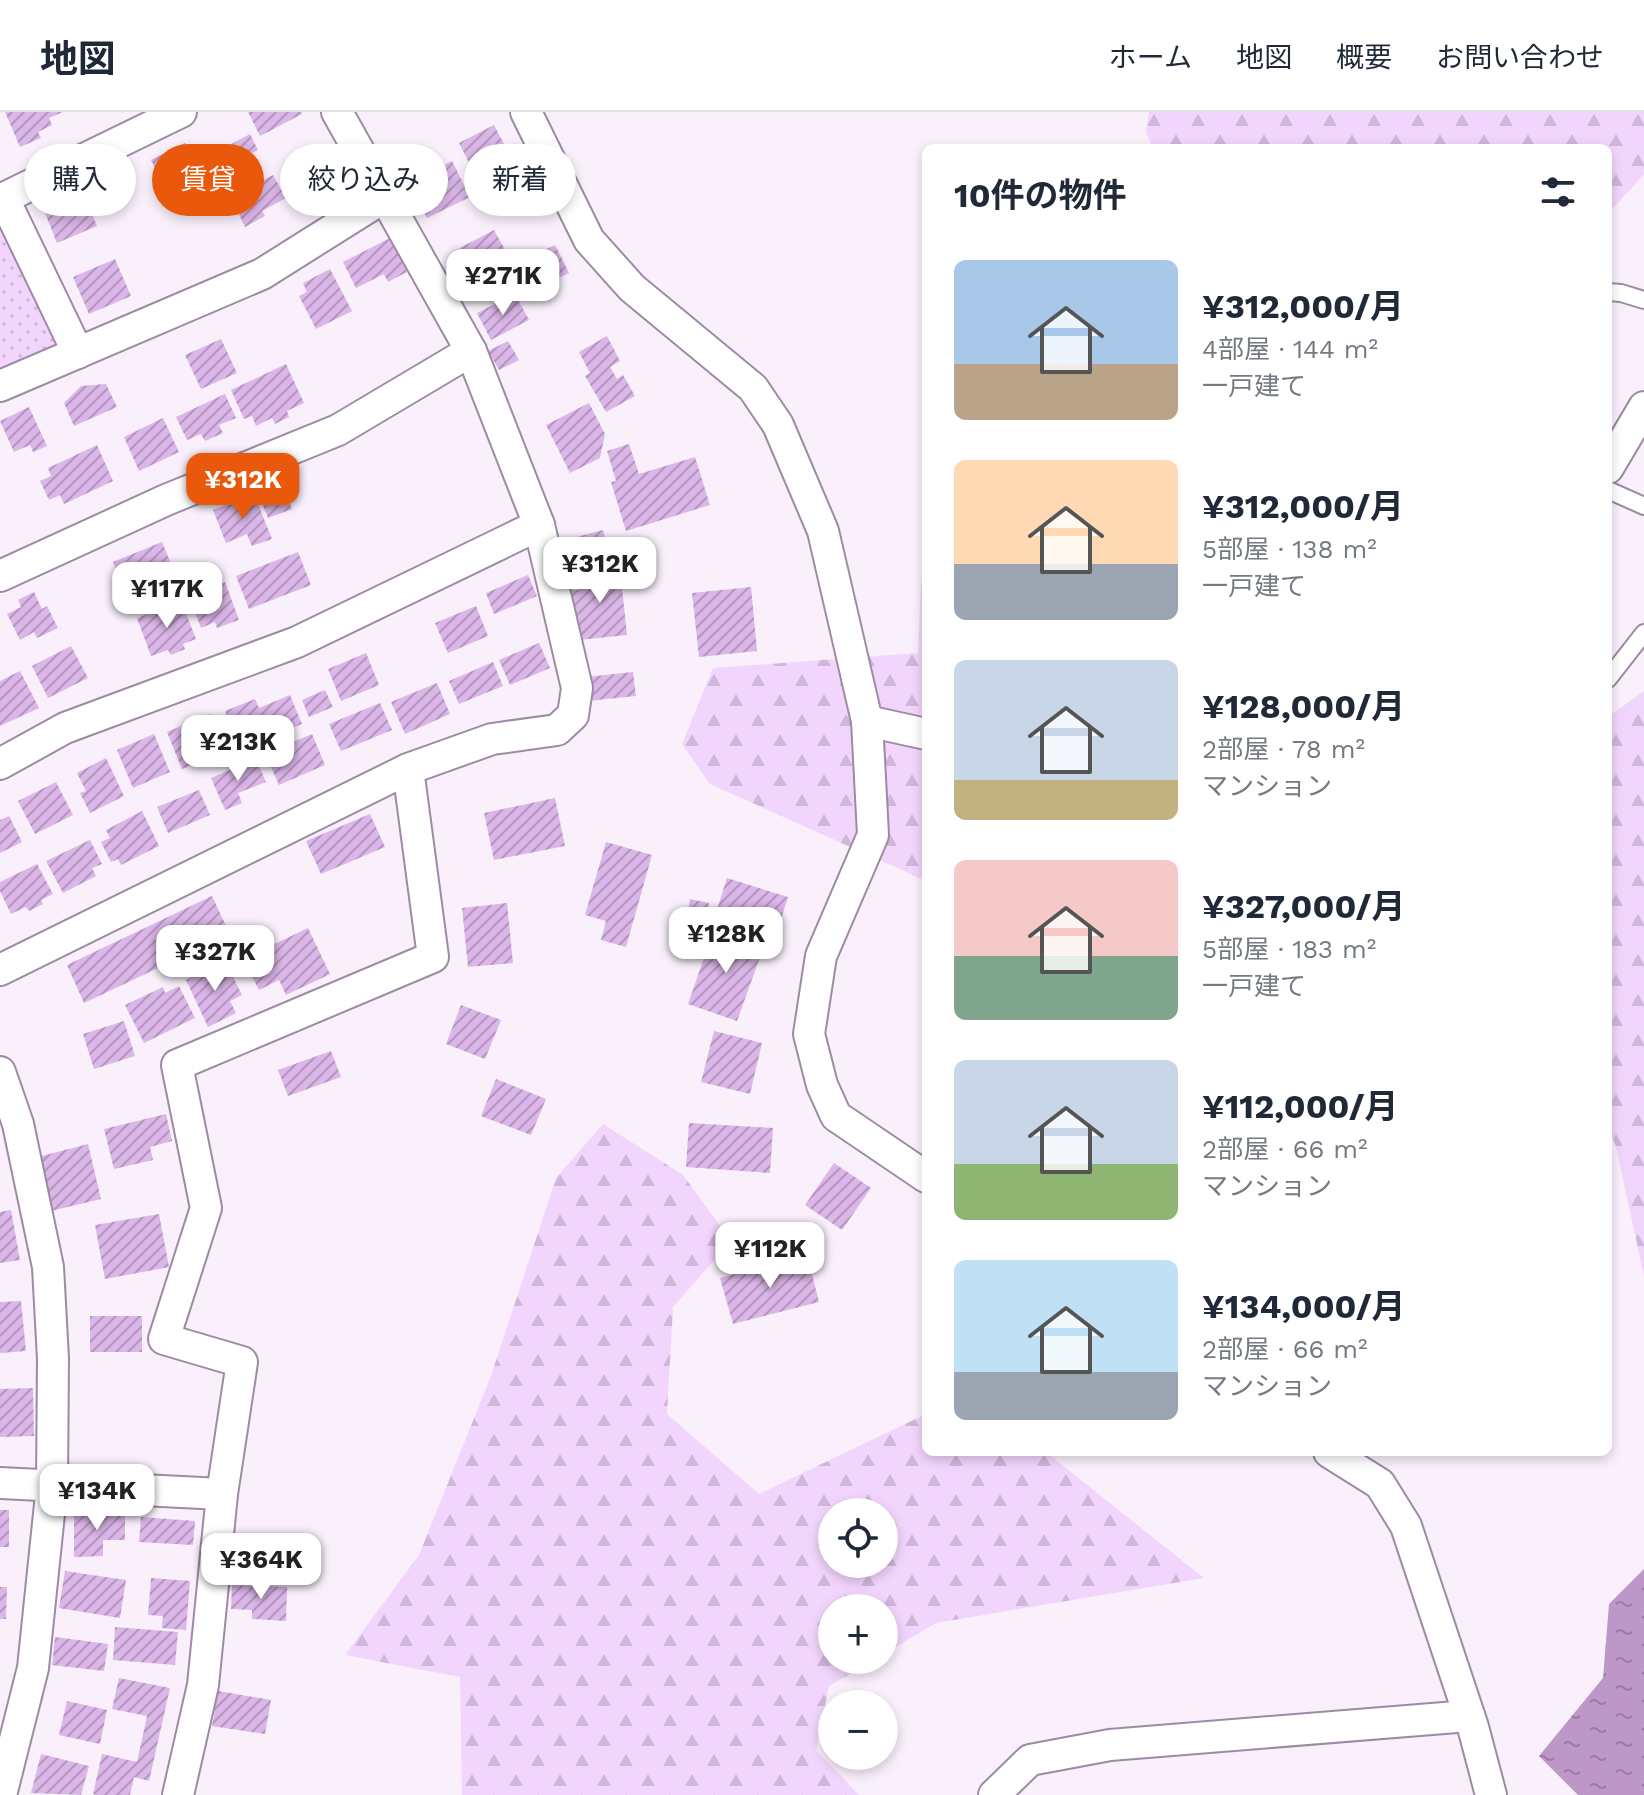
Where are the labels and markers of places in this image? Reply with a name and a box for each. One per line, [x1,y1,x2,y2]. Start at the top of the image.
pin: ¥271K [447,249,559,317]
pin: ¥312K [187,453,299,521]
pin: ¥312K [544,537,656,605]
pin: ¥117K [111,562,223,630]
pin: ¥213K [182,715,294,783]
pin: ¥128K [670,907,782,975]
pin: ¥327K [159,925,271,993]
pin: ¥112K [714,1222,826,1290]
pin: ¥134K [41,1464,153,1532]
pin: ¥364K [205,1533,317,1601]

